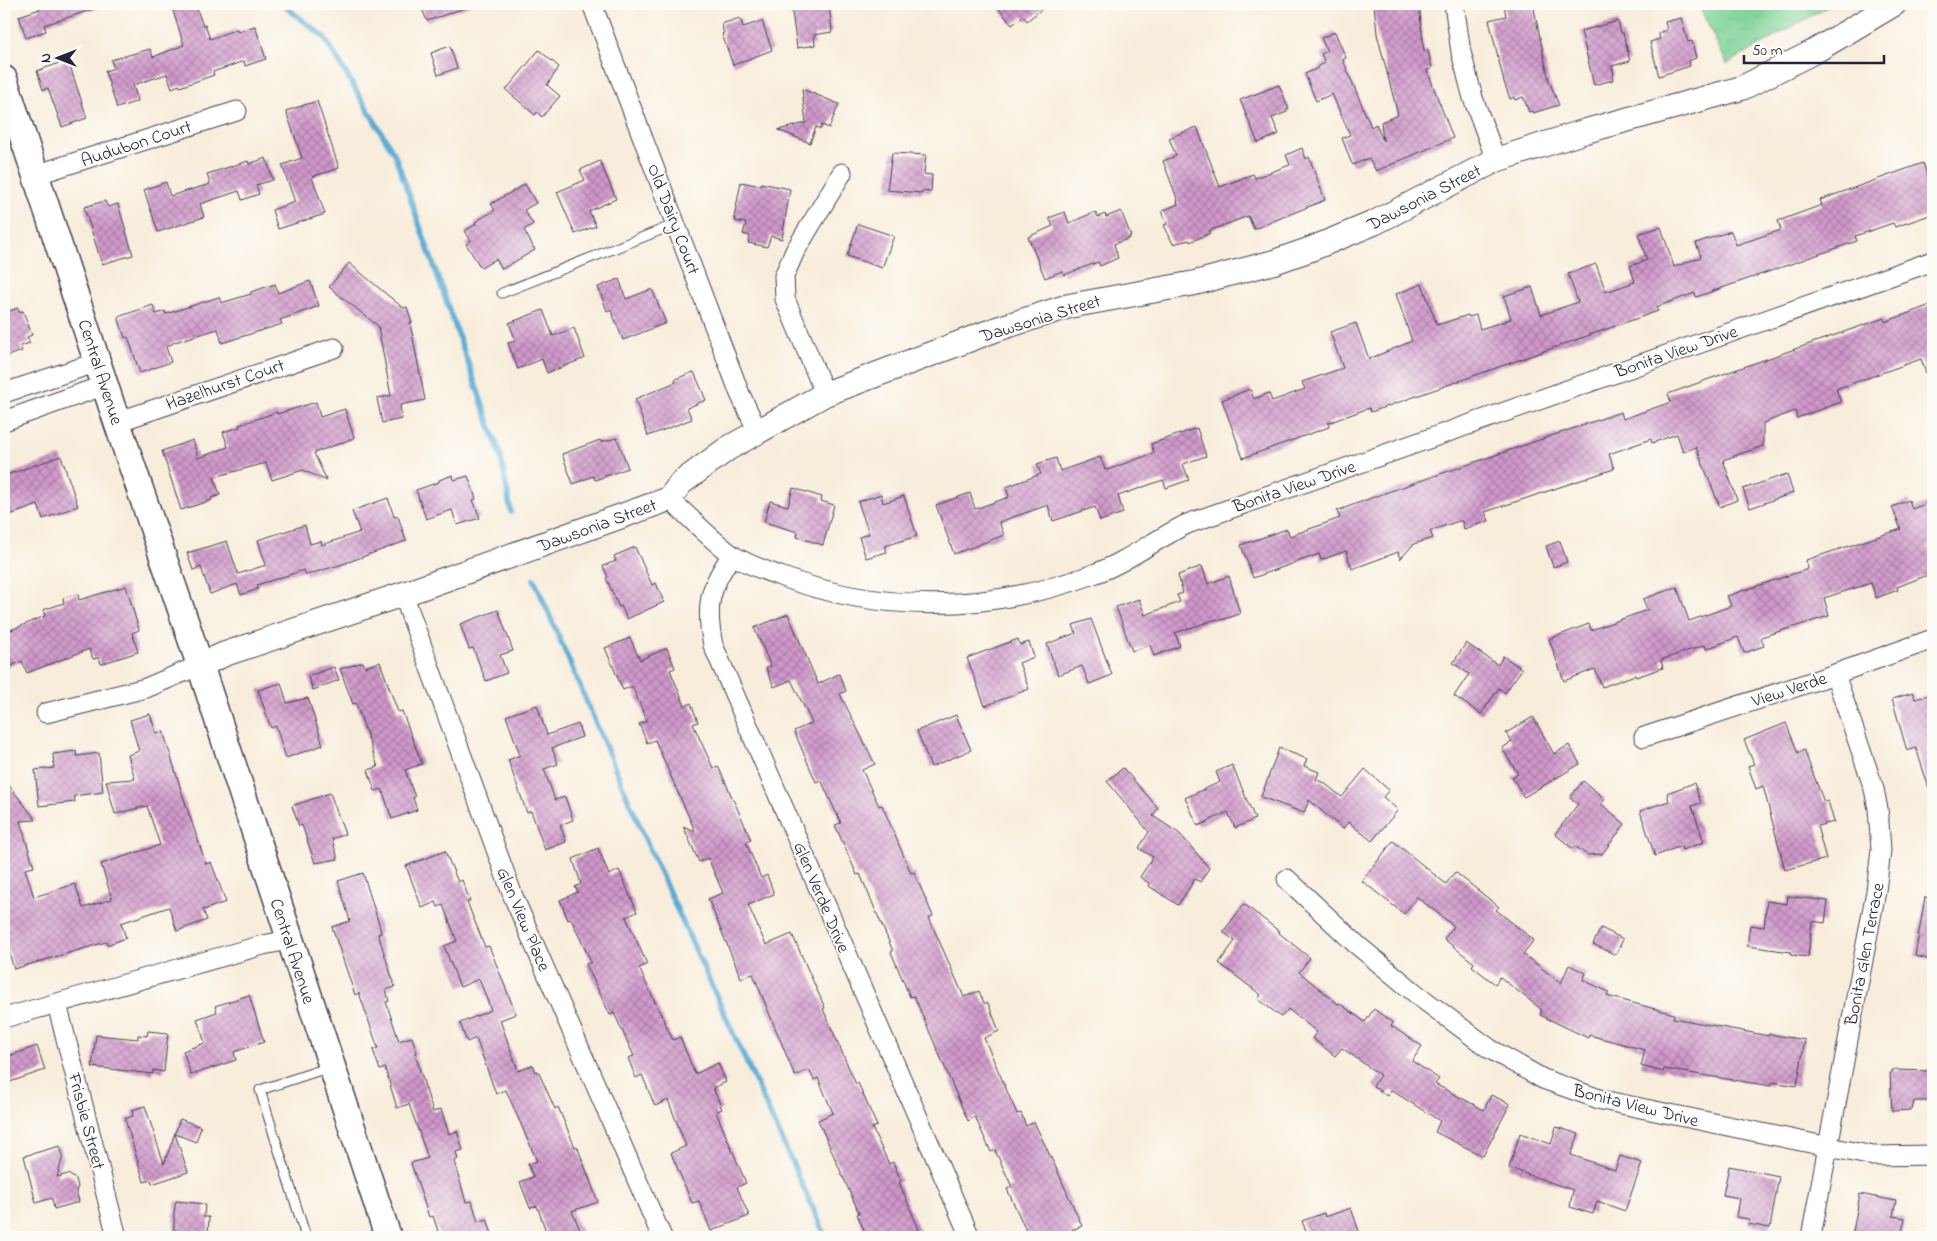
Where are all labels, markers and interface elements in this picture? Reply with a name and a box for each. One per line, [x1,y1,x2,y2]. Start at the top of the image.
north arrow [32,32,82,82]
scale bar [1744,32,1884,64]
text: 50 m [1752,40,1783,62]
text: N [36,53,57,63]
street label: Audubon Court [78,115,195,175]
street label: Dawsonia Street [1362,159,1486,239]
street label: Old Dairy Court [639,161,705,279]
street label: Dawsonia Street [976,289,1104,351]
street label: Central Avenue [70,317,129,430]
street label: Bonita View Drive [1611,319,1742,386]
street label: Hazelhurst Court [163,353,289,418]
street label: Bonita View Drive [1229,454,1360,521]
street label: Dawsonia Street [534,493,661,561]
street label: View Verde [1748,666,1831,716]
street label: Glen Verde Drive [785,838,856,958]
street label: Glen View Place [489,864,556,977]
street label: Bonita Glen Terrace [1839,880,1893,1029]
street label: Central Avenue [262,896,321,1009]
street label: Frisbie Street [59,1069,110,1173]
street label: Bonita View Drive [1569,1079,1702,1135]

